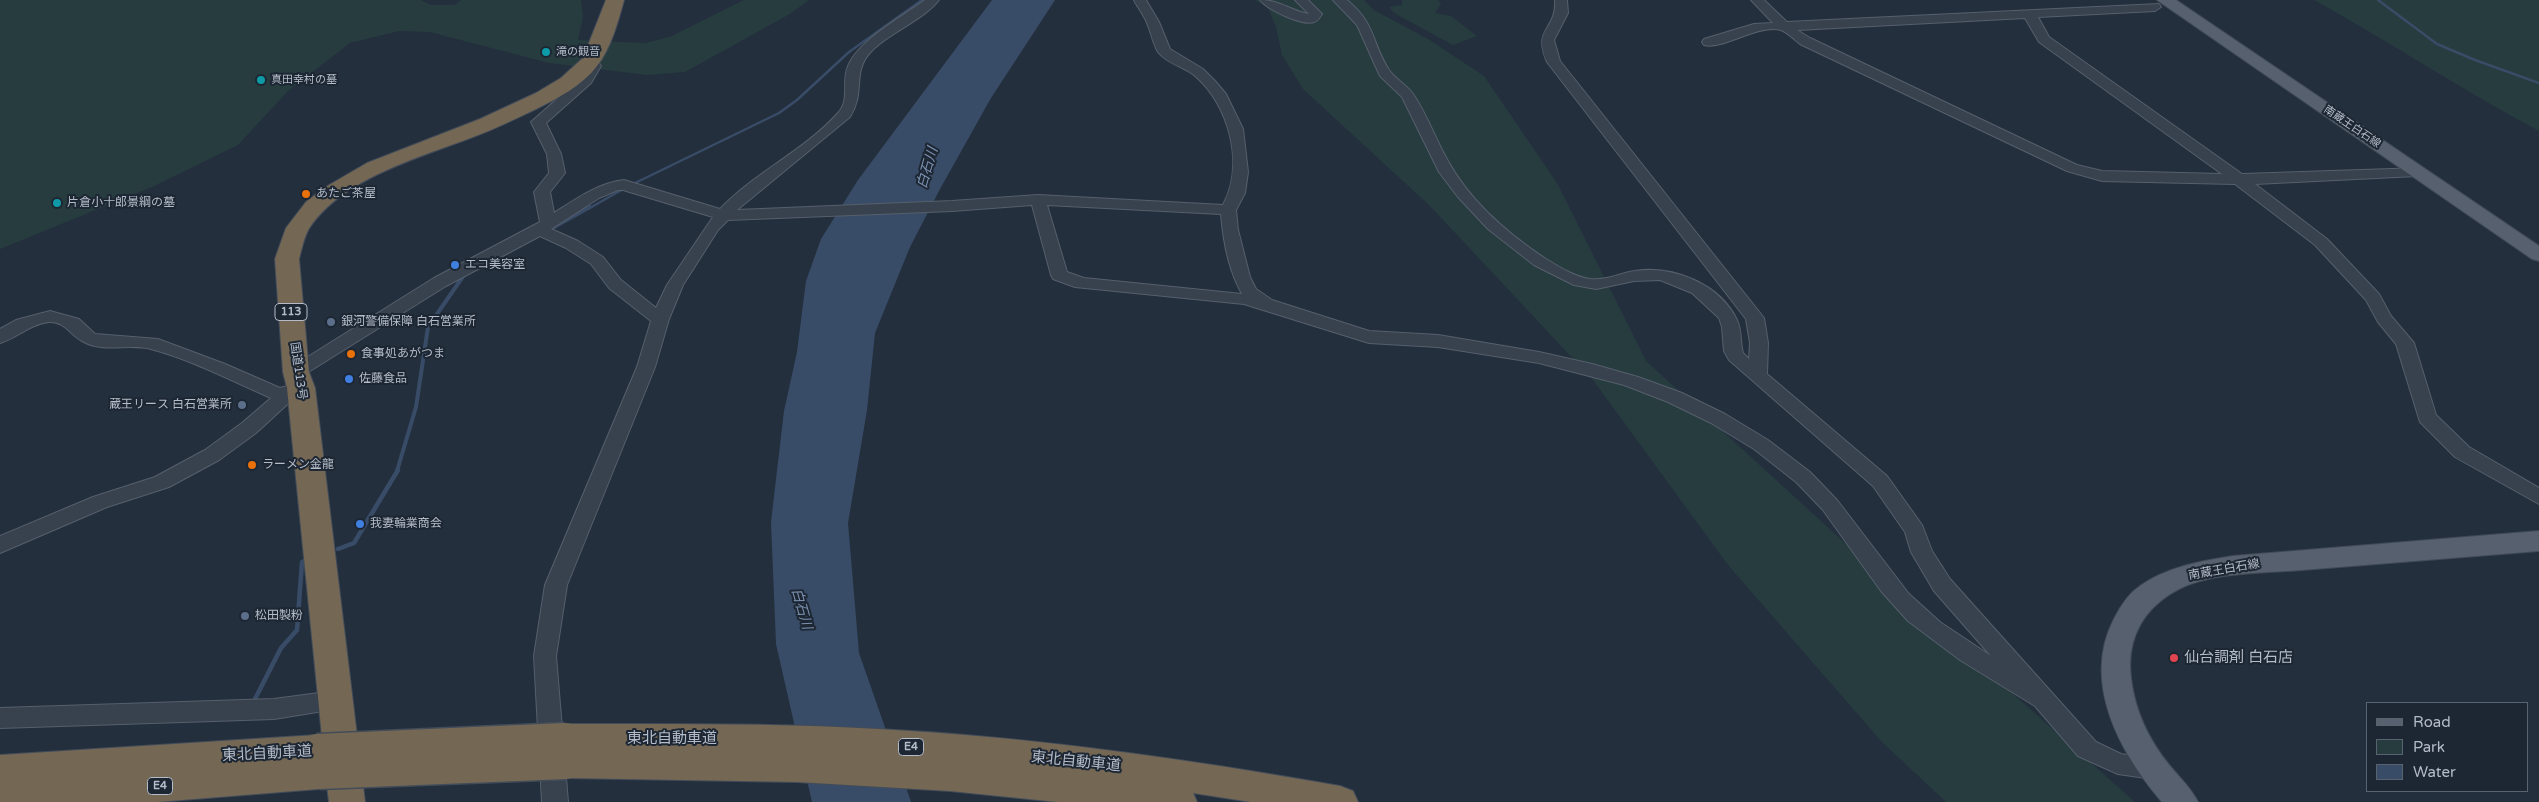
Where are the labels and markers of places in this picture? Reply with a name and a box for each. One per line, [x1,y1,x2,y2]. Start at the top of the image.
place label: 滝の観音 [556,45,600,59]
marker: 滝の観音 [540,46,552,58]
place label: 真田幸村の墓 [271,73,337,87]
marker: 真田幸村の墓 [255,74,267,86]
place label: あたご茶屋 [316,187,376,201]
marker: あたご茶屋 [300,188,312,200]
place label: 片倉小十郎景綱の墓 [67,196,175,210]
marker: 片倉小十郎景綱の墓 [51,197,63,209]
place label: エコ美容室 [465,258,525,272]
marker: エコ美容室 [449,259,461,271]
place label: 銀河警備保障 白石営業所 [341,315,476,329]
marker: 銀河警備保障 白石営業所 [325,316,337,328]
place label: 食事処あがつま [361,347,445,361]
marker: 食事処あがつま [345,348,357,360]
place label: 佐藤食品 [359,372,407,386]
marker: 佐藤食品 [343,373,355,385]
place label: 蔵王リース 白石営業所 [109,398,232,412]
marker: 蔵王リース 白石営業所 [236,399,248,411]
place label: ラーメン金龍 [262,458,334,472]
marker: ラーメン金龍 [246,459,258,471]
place label: 我妻輪業商会 [370,517,442,531]
marker: 我妻輪業商会 [354,518,366,530]
place label: 松田製粉 [255,609,303,623]
marker: 松田製粉 [239,610,251,622]
place label: 仙台調剤 白石店 [2184,649,2293,667]
marker: 仙台調剤 白石店 [2168,652,2180,664]

